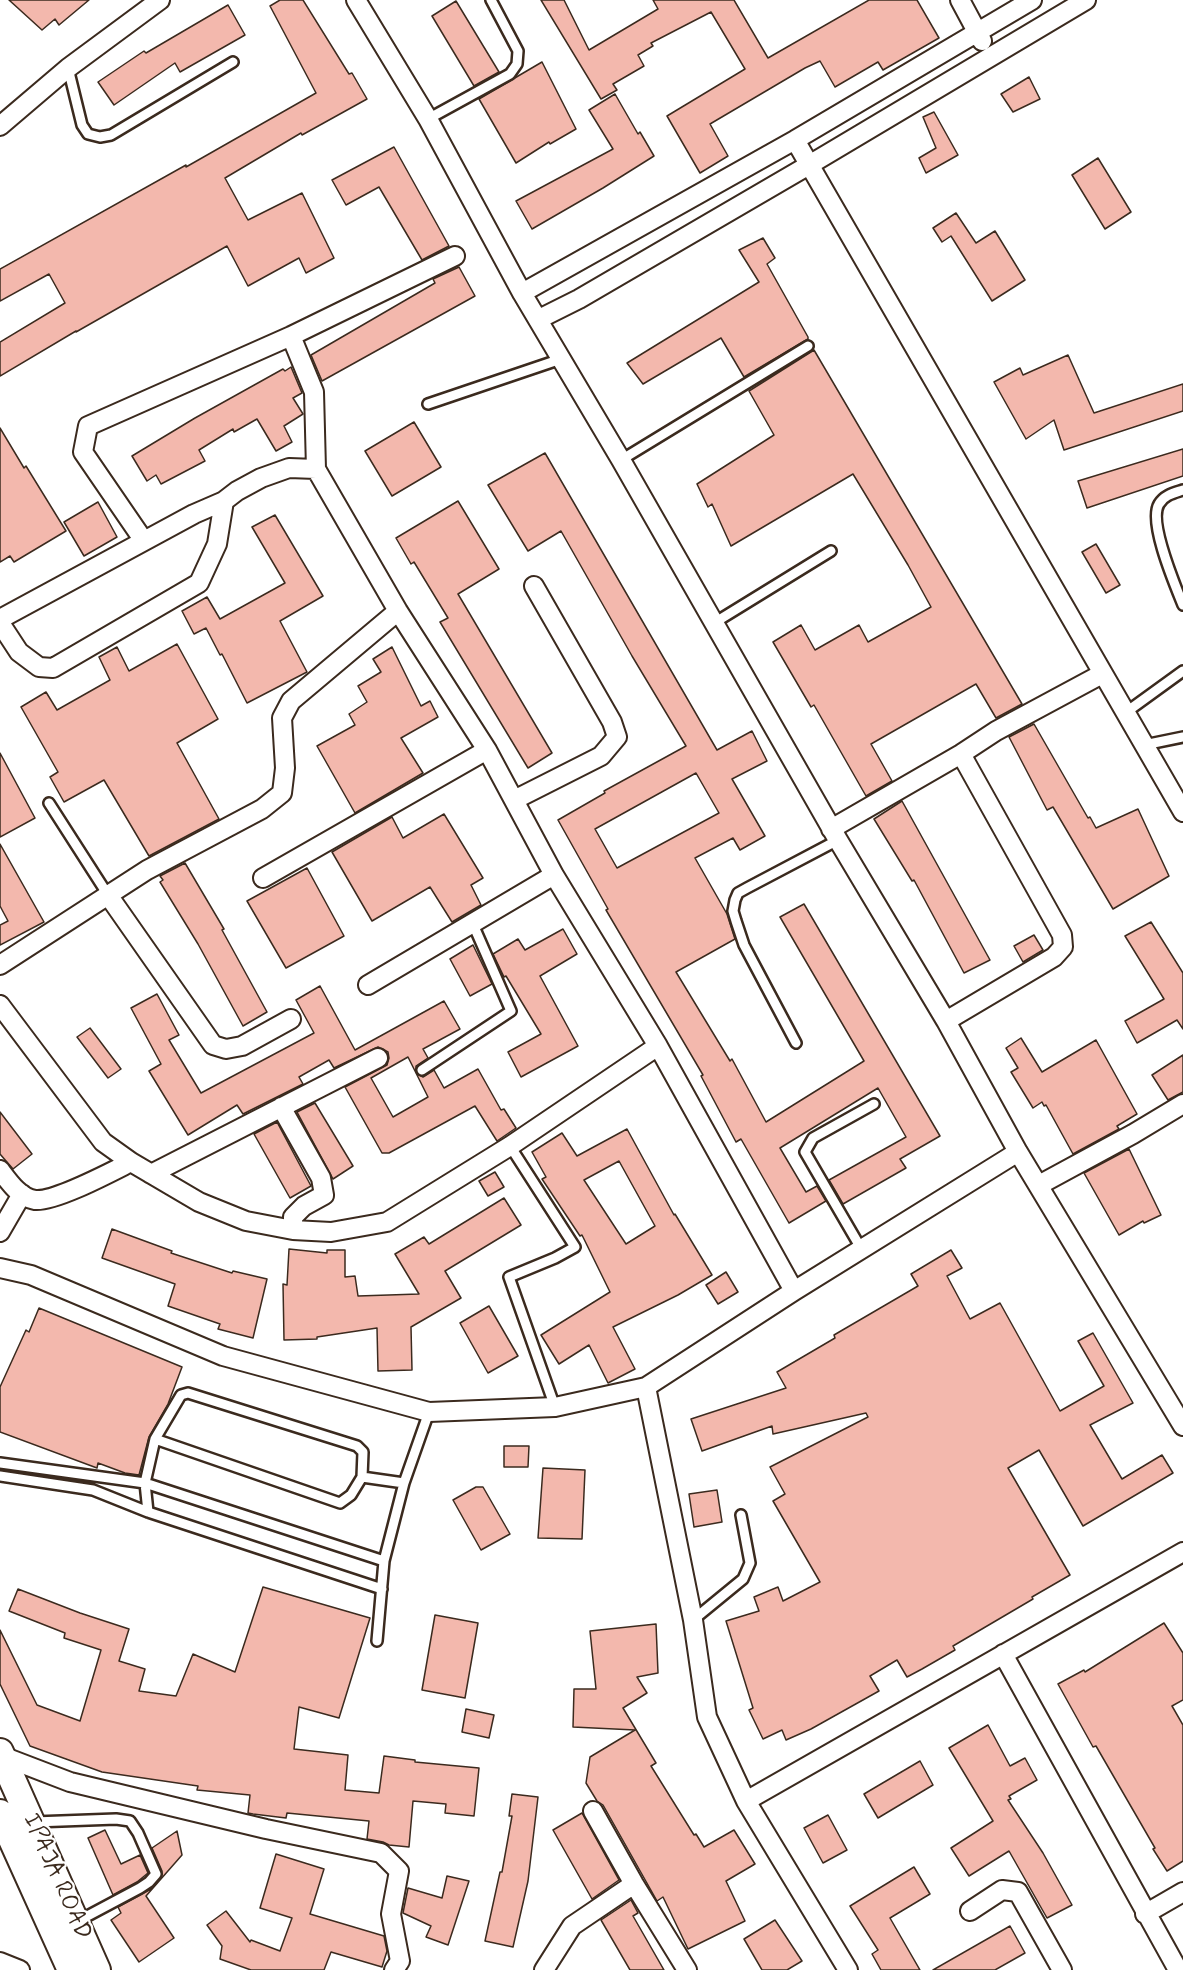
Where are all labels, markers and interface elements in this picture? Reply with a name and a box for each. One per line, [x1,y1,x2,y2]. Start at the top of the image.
street label: IPAJA ROAD [15,1809,97,1945]

